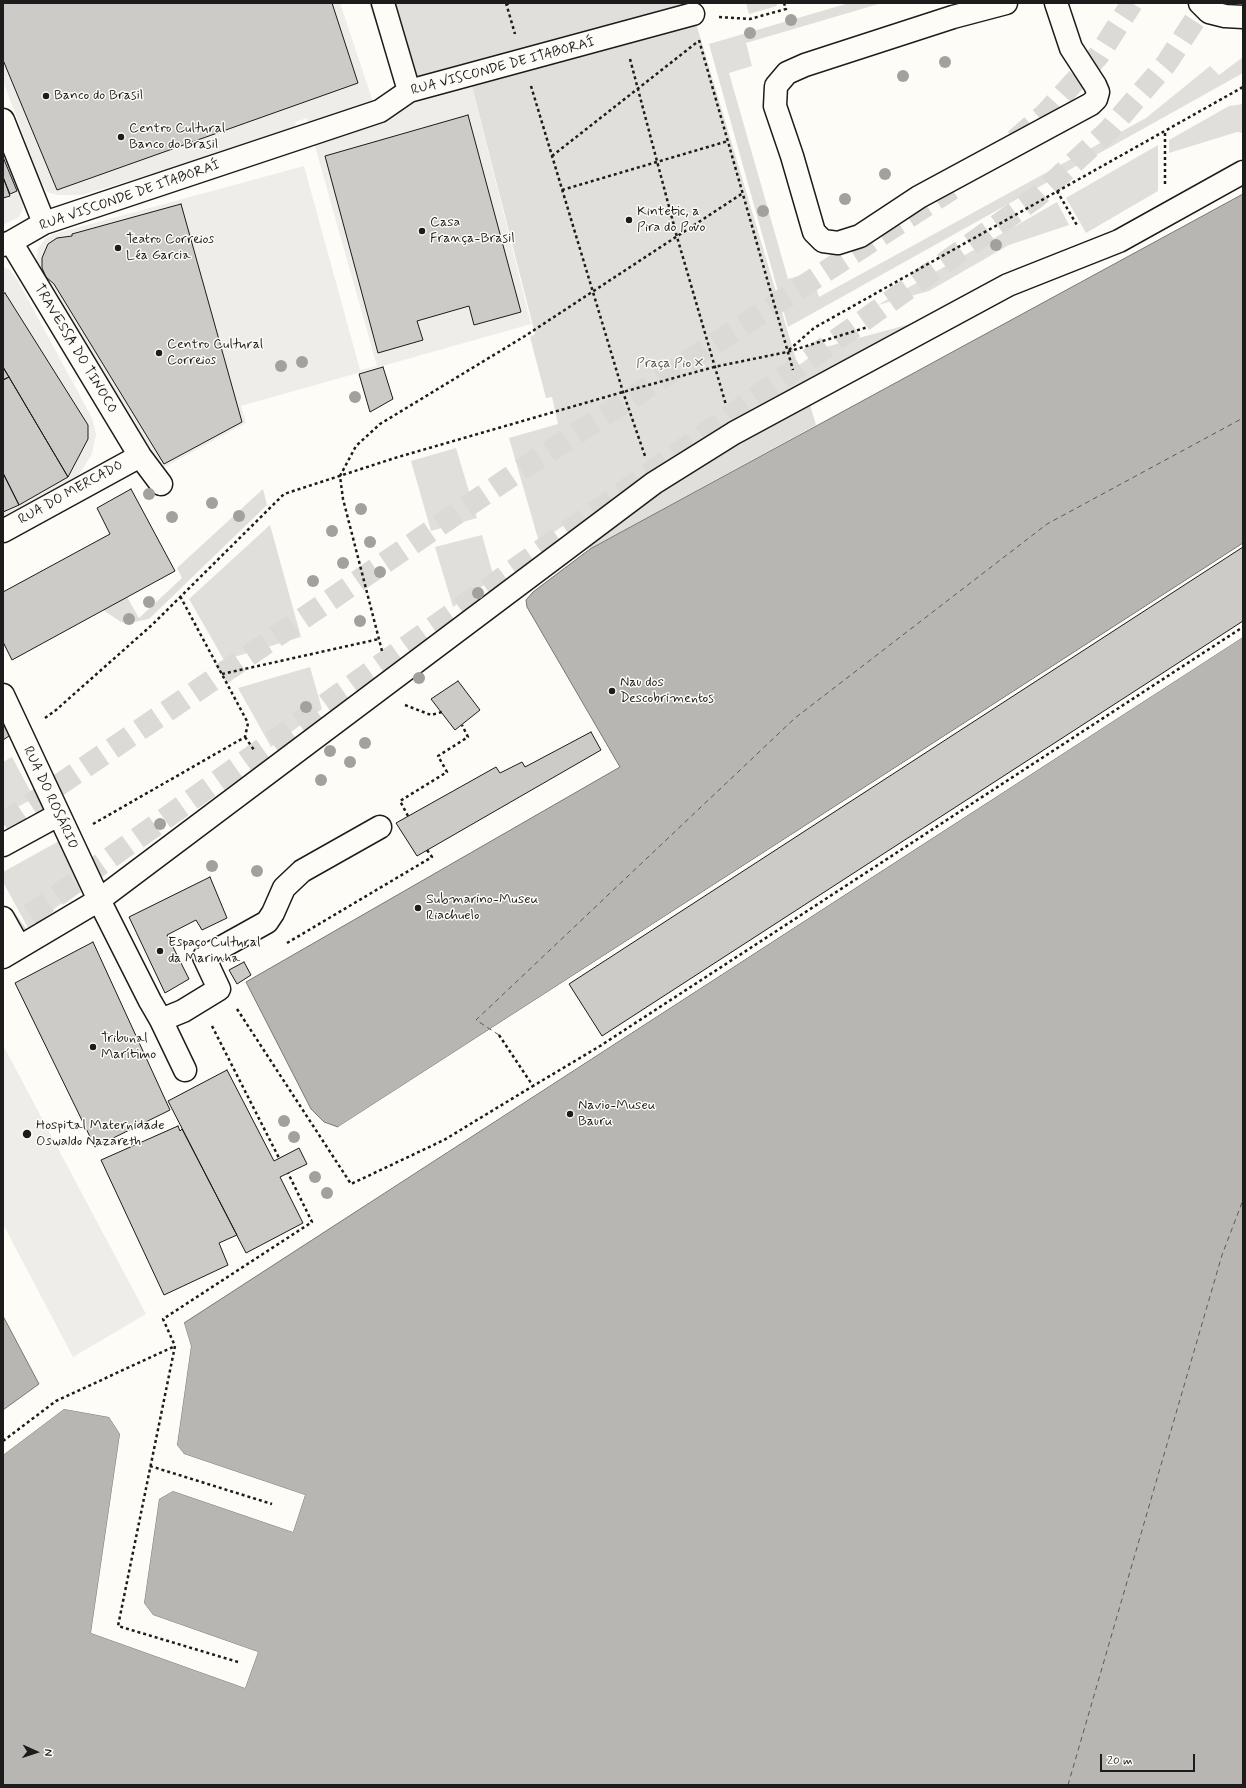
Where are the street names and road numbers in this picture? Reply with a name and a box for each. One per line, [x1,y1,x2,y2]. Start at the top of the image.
street label: RUA VISCONDE DE ITABORAÍ [409,34,597,100]
street label: RUA VISCONDE DE ITABORAÍ [38,157,222,235]
street label: TRAVESSA DO TINOCO [30,281,120,417]
street label: RUA DO MERCADO [16,457,126,529]
street label: RUA DO ROSÁRIO [19,744,81,852]

